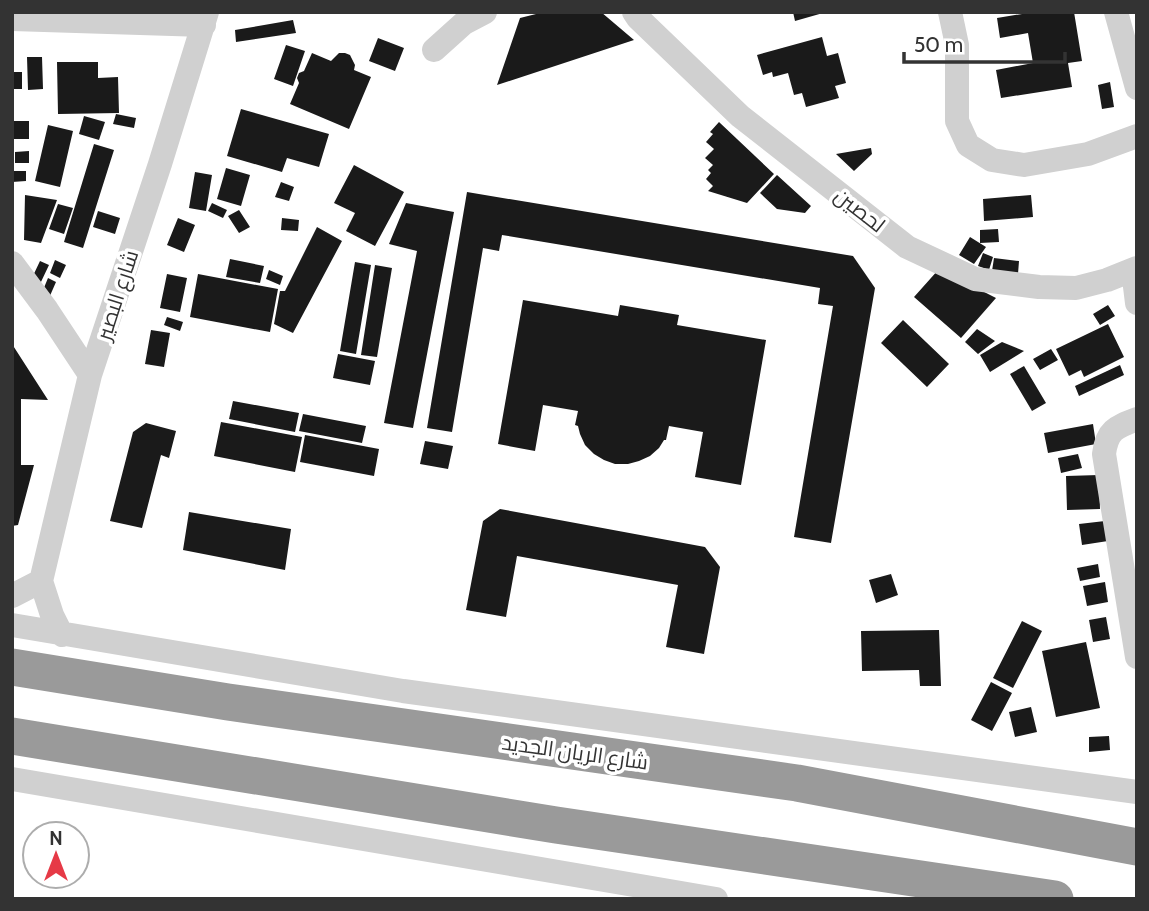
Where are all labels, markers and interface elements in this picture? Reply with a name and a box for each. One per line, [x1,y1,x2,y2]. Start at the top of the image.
scale bar [904,21,1065,65]
text: 50 m [914,32,963,57]
street label: لحصين [829,183,890,238]
street label: شارع البصير [90,247,145,345]
street label: شارع الريان الجديد [500,729,650,777]
north arrow [21,820,91,890]
text: N [49,827,63,850]

